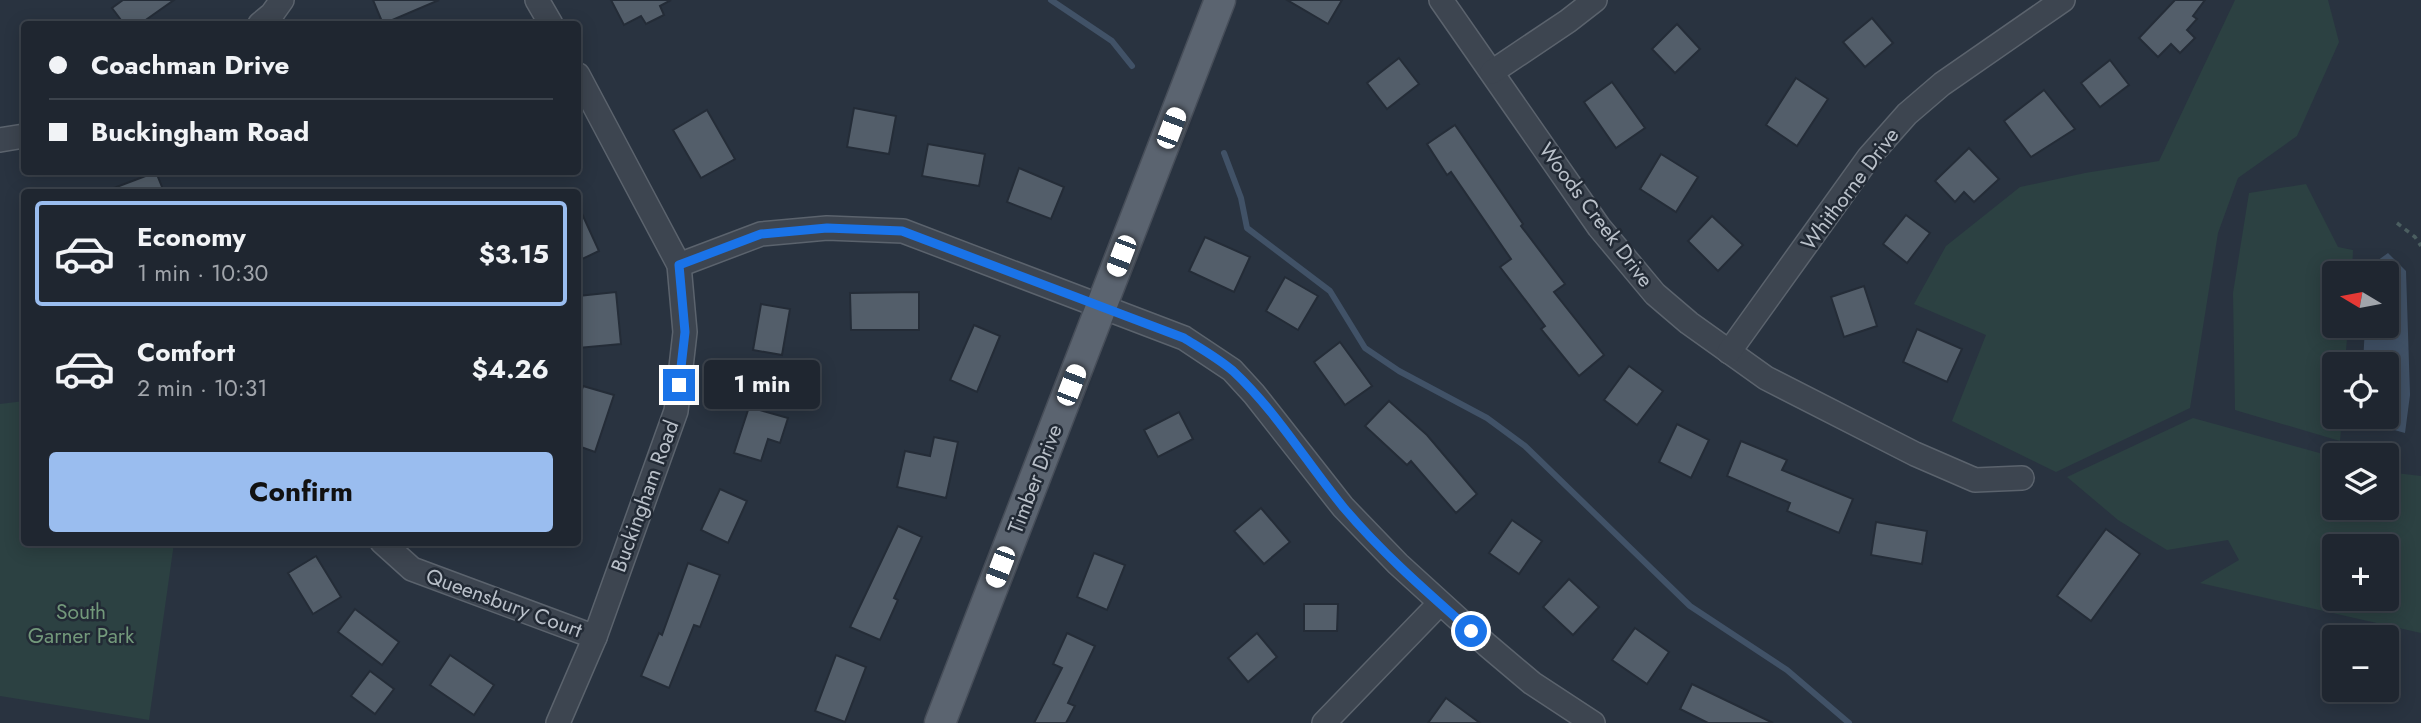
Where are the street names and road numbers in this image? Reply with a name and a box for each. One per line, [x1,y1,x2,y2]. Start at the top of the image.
street label: Whithorne Drive [1794,121,1906,257]
street label: Woods Creek Drive [1532,137,1660,294]
street label: Buckingham Road [604,416,686,576]
street label: Timber Drive [1000,420,1070,538]
street label: Queensbury Court [422,561,586,645]

